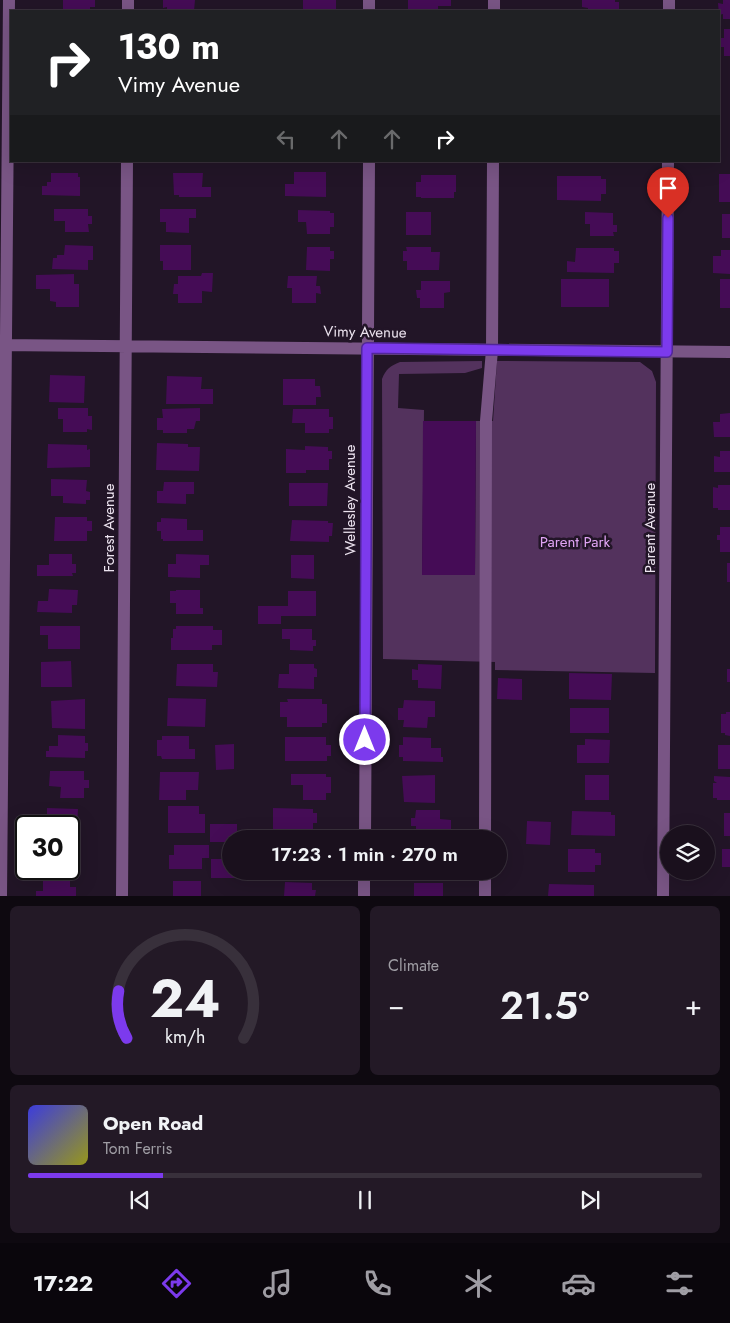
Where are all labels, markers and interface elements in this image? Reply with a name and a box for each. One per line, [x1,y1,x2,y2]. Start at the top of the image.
text: 130 m [118,22,220,72]
icon: right [35,30,100,95]
text: Vimy Avenue [118,68,240,100]
icon: left [272,125,300,153]
icon: ahead [325,125,353,153]
icon: ahead [378,125,406,153]
icon: right [431,125,459,153]
pin [647,167,689,218]
icon: arrive [654,174,682,202]
street label: Vimy Avenue [323,320,407,344]
street label: Wellesley Avenue [339,444,361,555]
street label: Forest Avenue [98,483,120,572]
street label: Parent Avenue [639,483,661,573]
park label: Parent Park [540,531,611,553]
position arrow [338,713,390,765]
speed limit sign: 30 [15,815,80,880]
map controls [660,825,715,880]
button: layers [660,825,715,880]
text: 17:23 · 1 min · 270 m [271,841,458,868]
text: Climate [388,954,439,977]
text: 24 [150,961,220,1037]
text: 21.5° [500,978,589,1033]
text: − [388,985,405,1026]
text: + [685,985,702,1026]
text: km/h [165,1024,205,1050]
text: Open Road [103,1110,203,1137]
text: Tom Ferris [103,1137,172,1160]
icon: previous [126,1186,154,1214]
icon: pause [351,1186,379,1214]
icon: next [576,1186,604,1214]
icon: directions [159,1266,194,1301]
icon: music [260,1266,295,1301]
icon: phone [360,1266,395,1301]
icon: climate [461,1266,496,1301]
icon: car [561,1266,596,1301]
icon: filters [662,1266,697,1301]
text: 17:22 [33,1267,93,1299]

